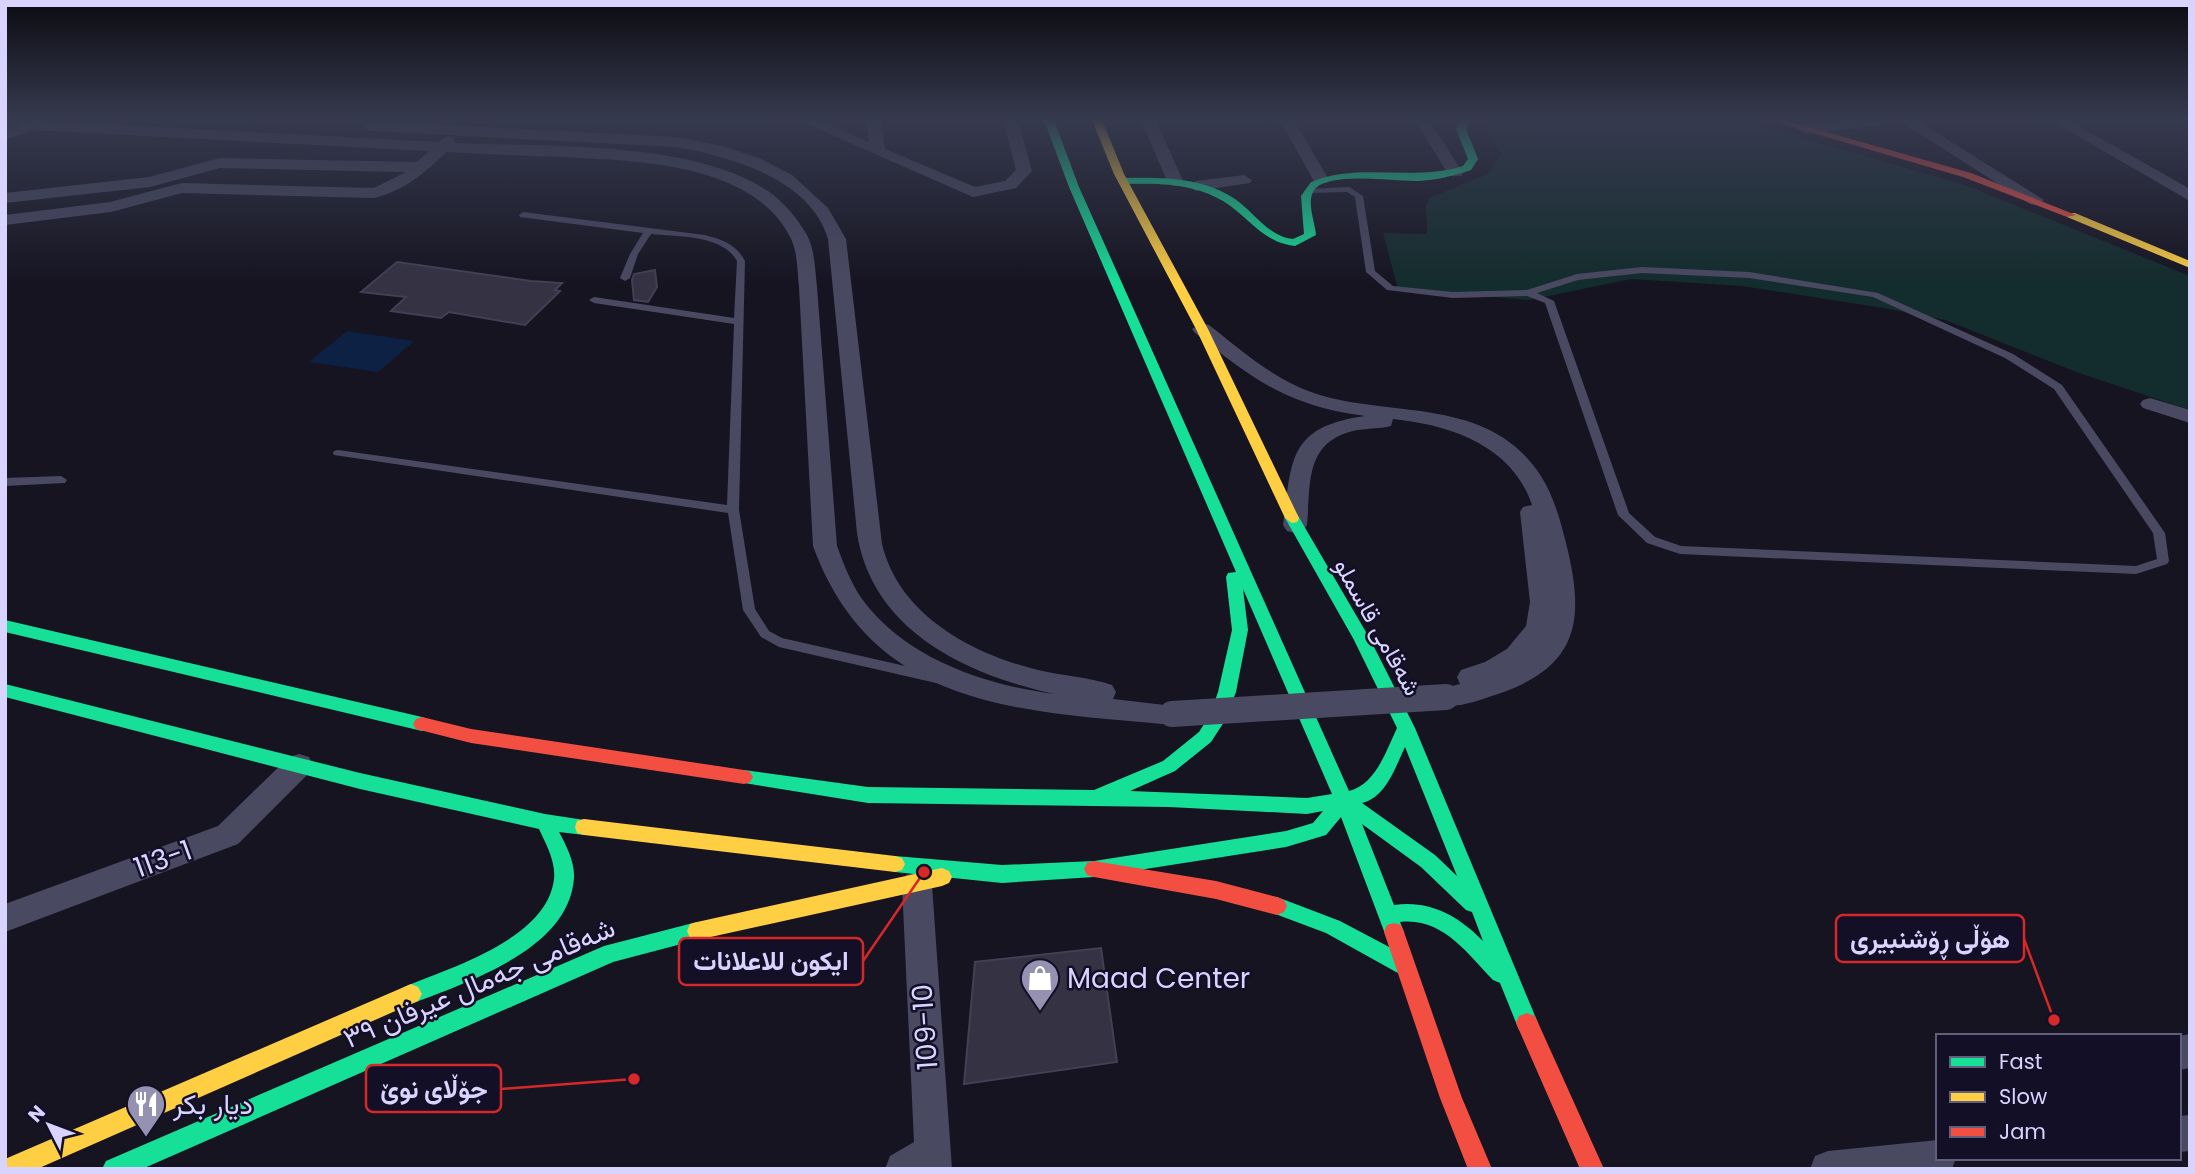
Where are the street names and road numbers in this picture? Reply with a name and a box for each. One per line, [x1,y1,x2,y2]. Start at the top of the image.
street label: شەقامی قاسملو [1327,552,1429,702]
street label: 113-1 [129,831,197,887]
street label: شەقامی جەمال عیرفان ٣٩ [337,908,621,1058]
street label: 109-10 [903,983,947,1071]

